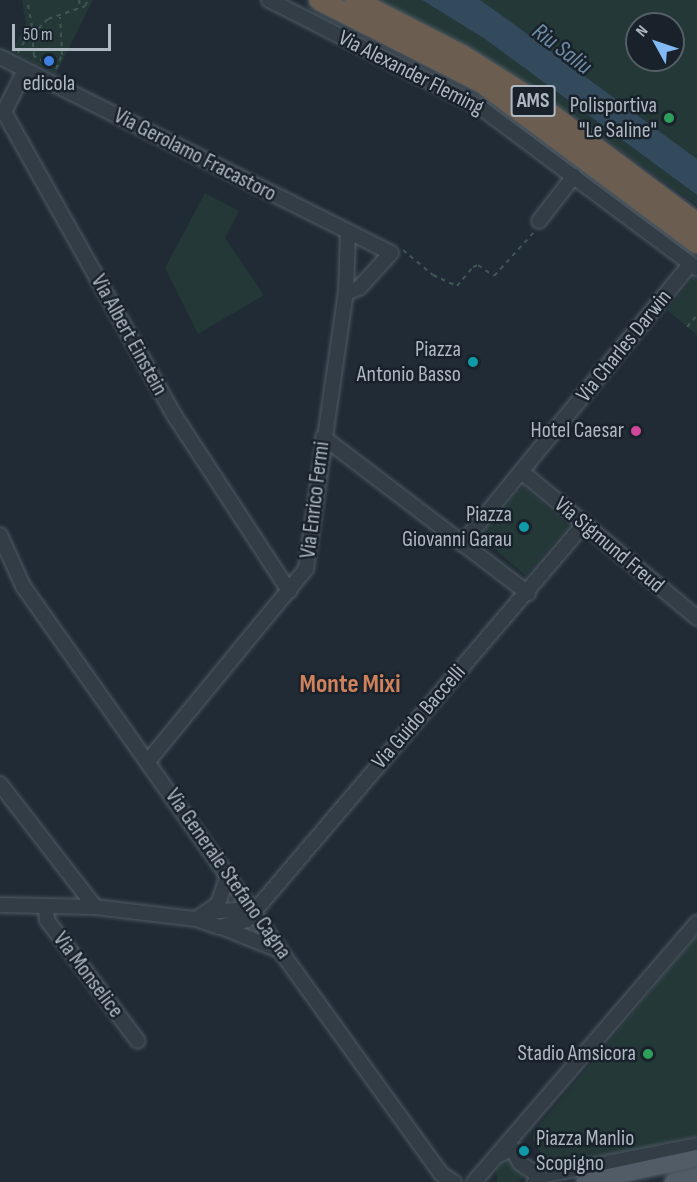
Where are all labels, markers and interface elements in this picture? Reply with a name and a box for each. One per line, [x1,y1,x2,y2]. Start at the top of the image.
scale bar [15,12,114,50]
north arrow [625,12,685,72]
water label: Riu Saliu [526,17,598,81]
text: N [632,22,652,41]
text: 50 m [23,24,53,45]
street label: Via Alexander Fleming [334,25,488,121]
marker: edicola [42,54,56,68]
place label: edicola [23,71,75,97]
road number: AMS [510,83,556,119]
place label: Polisportiva "Le Saline" [570,92,657,144]
street label: Via Gerolamo Fracastoro [109,103,281,207]
marker: Polisportiva "Le Saline" [662,111,676,125]
street label: Via Albert Einstein [85,270,173,400]
street label: Via Charles Darwin [571,285,677,407]
place label: Piazza Antonio Basso [357,336,461,388]
marker: Piazza Antonio Basso [466,355,480,369]
place label: Hotel Caesar [531,418,624,444]
marker: Hotel Caesar [629,424,643,438]
street label: Via Enrico Fermi [295,440,335,560]
street label: Via Sigmund Freud [549,491,669,599]
place label: Piazza Giovanni Garau [402,501,512,552]
marker: Piazza Giovanni Garau [517,520,531,534]
street label: Via Guido Baccelli [367,660,471,774]
district label: Monte Mixi [300,669,400,701]
street label: Via Generale Stefano Cagna [159,784,297,964]
street label: Via Monselice [47,927,129,1023]
place label: Stadio Amsicora [517,1041,636,1067]
marker: Stadio Amsicora [641,1047,655,1061]
place label: Piazza Manlio Scopigno [536,1125,634,1176]
marker: Piazza Manlio Scopigno [517,1144,531,1158]

